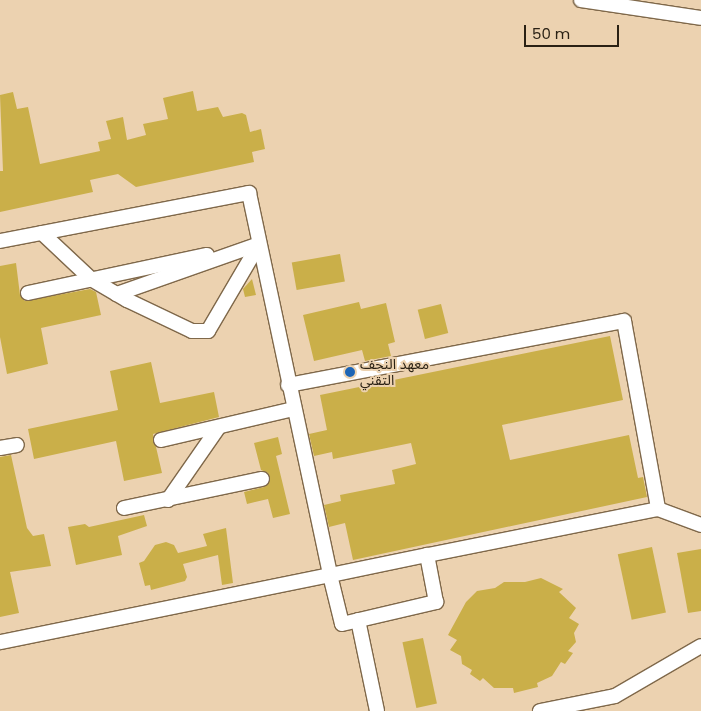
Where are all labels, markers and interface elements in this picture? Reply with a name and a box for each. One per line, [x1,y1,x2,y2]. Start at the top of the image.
scale bar [526,15,621,47]
text: 50 m [532,23,570,44]
place label: معهد النجف التقني [360,356,429,388]
marker: معهد النجف التقني [344,366,356,378]

